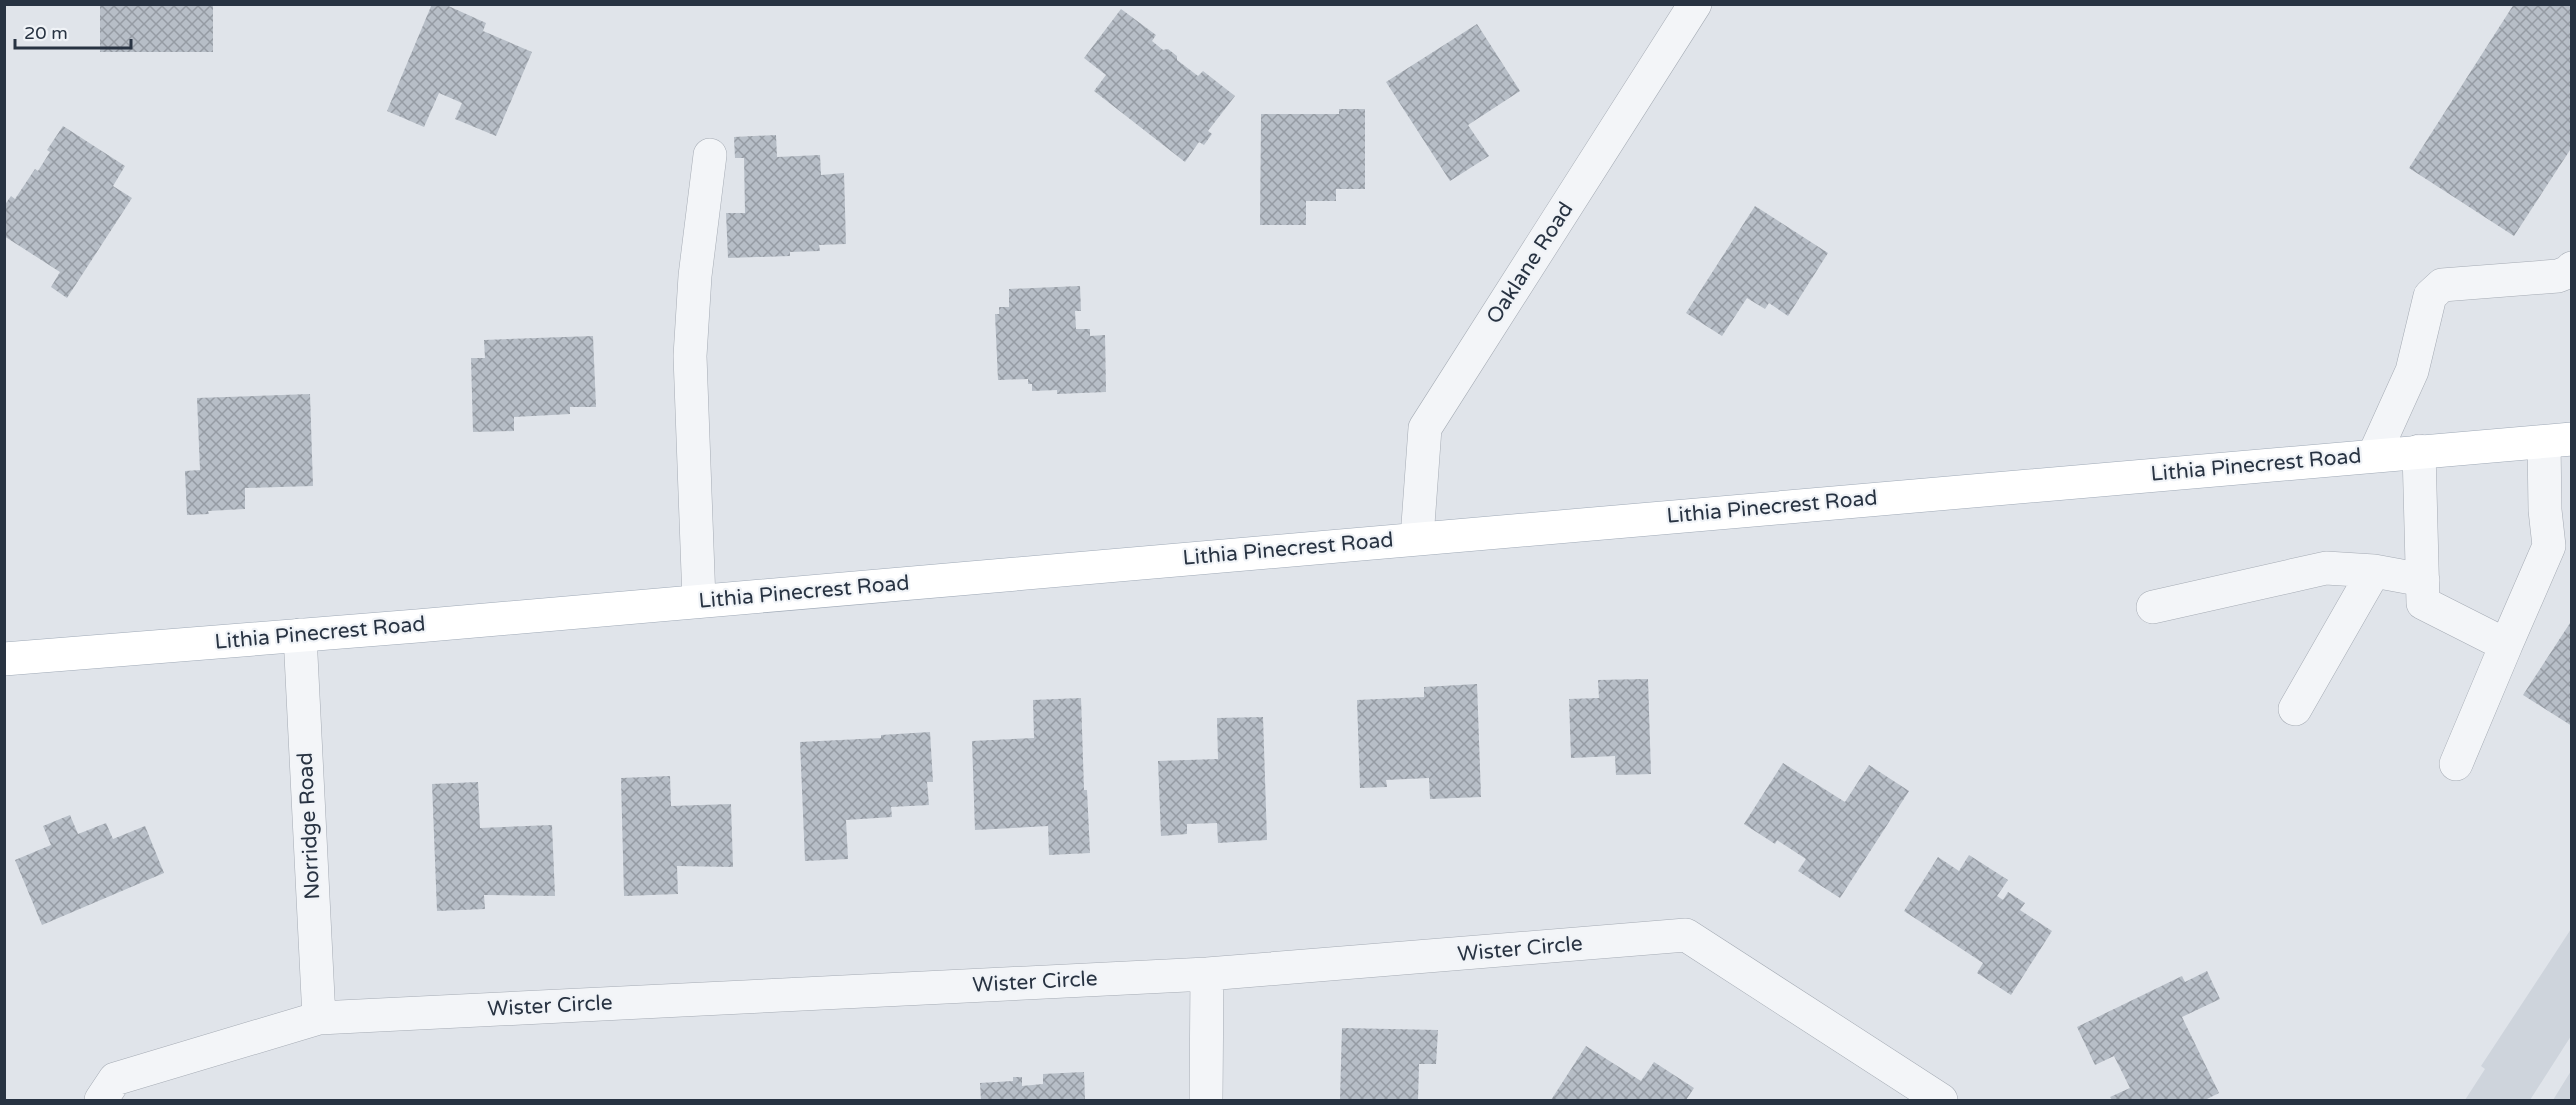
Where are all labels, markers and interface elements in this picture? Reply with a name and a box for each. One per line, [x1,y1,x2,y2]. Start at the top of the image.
scale bar [15,12,130,50]
text: 20 m [24,22,68,44]
street label: Oaklane Road [1481,197,1579,329]
street label: Lithia Pinecrest Road [2150,443,2362,487]
street label: Lithia Pinecrest Road [1666,485,1878,529]
street label: Lithia Pinecrest Road [1182,527,1394,571]
street label: Lithia Pinecrest Road [698,570,910,614]
street label: Lithia Pinecrest Road [214,611,426,655]
street label: Norridge Road [293,752,325,900]
street label: Wister Circle [1456,931,1584,967]
street label: Wister Circle [972,966,1098,998]
street label: Wister Circle [487,990,613,1022]

